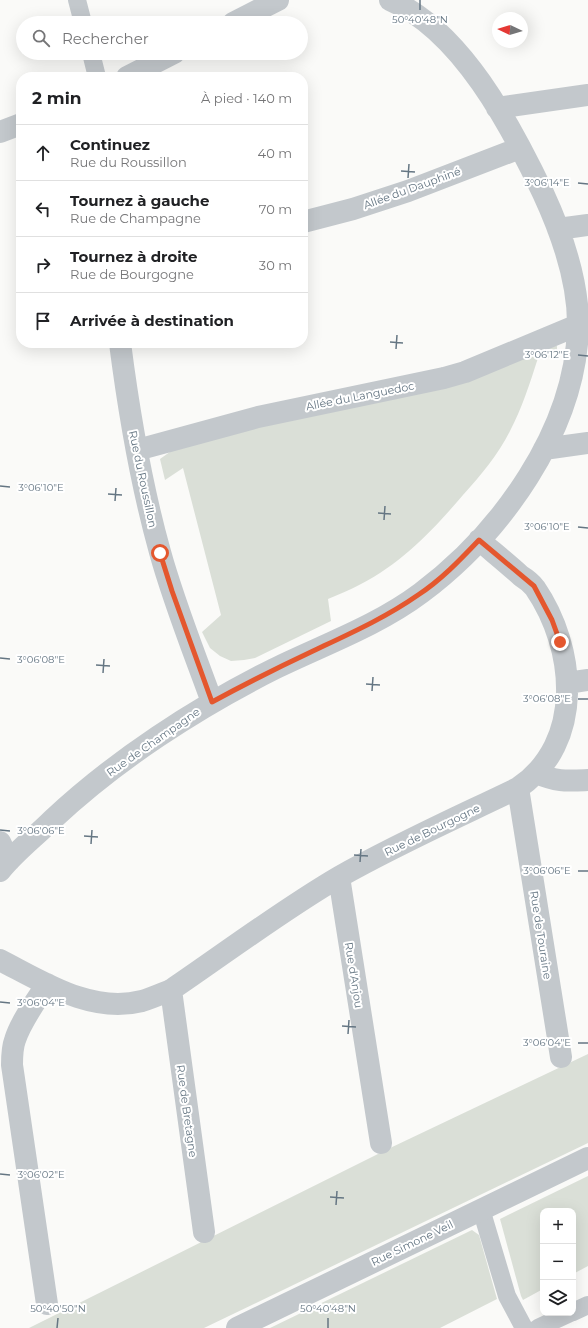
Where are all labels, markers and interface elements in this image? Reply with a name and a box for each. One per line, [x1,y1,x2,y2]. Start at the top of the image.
north arrow [492,12,528,48]
text: 50°40'48"N [392,13,448,26]
search box [16,16,308,60]
icon: search [30,27,52,49]
text: Rechercher [62,29,149,48]
text: 2 min [32,88,82,108]
text: À pied · 140 m [201,90,292,106]
text: Continuez [70,135,150,154]
icon: ahead [32,142,54,164]
text: 40 m [258,145,292,161]
text: Rue du Roussillon [70,154,187,170]
street label: Allée du Dauphiné [361,164,463,212]
text: 3°06'14"E [524,176,570,189]
text: Tournez à gauche [70,191,209,210]
icon: left [32,198,54,220]
text: 70 m [259,201,292,217]
text: Rue de Champagne [70,210,201,226]
text: Tournez à droite [70,247,198,266]
icon: right [32,254,54,276]
text: 30 m [259,257,292,273]
text: Rue de Bourgogne [70,266,194,282]
icon: arrive [32,310,54,332]
text: Arrivée à destination [70,311,234,330]
text: 3°06'12"E [525,348,570,361]
street label: Allée du Languedoc [305,379,415,413]
street label: Rue du Roussillon [126,429,160,529]
text: 3°06'10"E [18,481,64,494]
text: 3°06'10"E [524,520,570,533]
route start [151,544,169,562]
route end [551,633,569,651]
text: 3°06'08"E [17,653,65,666]
text: 3°06'08"E [523,692,571,705]
street label: Rue de Champagne [104,704,203,780]
street label: Rue de Bourgogne [382,801,482,859]
text: 3°06'06"E [17,824,65,837]
text: 3°06'06"E [523,864,571,877]
street label: Rue de Touraine [527,890,555,981]
street label: Rue d'Anjou [342,941,366,1009]
text: 3°06'04"E [17,996,65,1009]
text: 3°06'04"E [523,1036,571,1049]
street label: Rue de Bretagne [174,1064,200,1159]
text: 3°06'02"E [17,1168,65,1181]
map controls [540,1208,576,1316]
button: + [540,1208,576,1244]
street label: Rue Simone Veil [369,1217,455,1269]
button: − [540,1244,576,1280]
button: layers [540,1280,576,1316]
text: 50°40'50"N [30,1302,86,1315]
text: 50°40'48"N [300,1302,356,1315]

